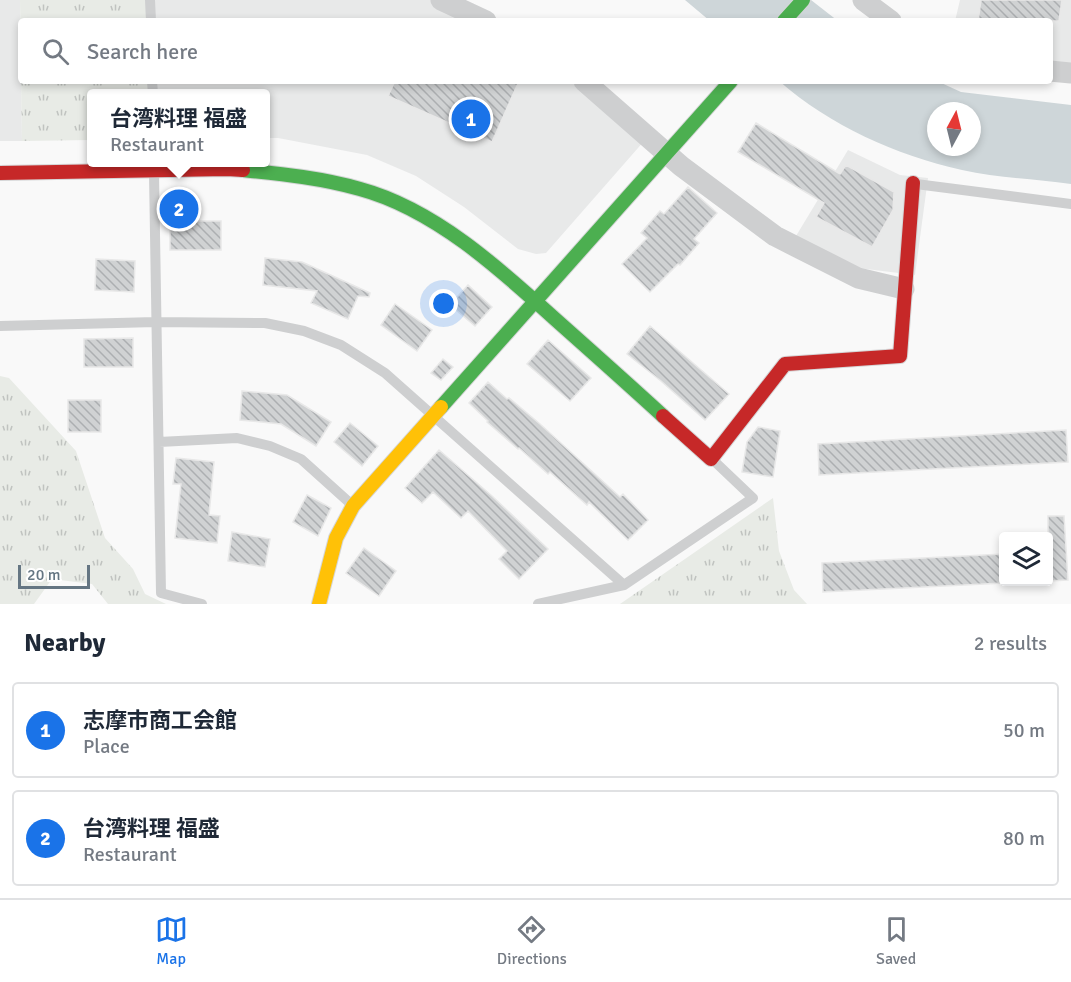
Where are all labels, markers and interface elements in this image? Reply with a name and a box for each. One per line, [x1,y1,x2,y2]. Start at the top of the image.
search box [18,18,1053,84]
icon: search [39,35,72,68]
text: Search here [87,38,198,65]
popup [87,89,270,167]
pin: 1 [452,96,490,142]
north arrow [927,102,981,156]
text: 台湾料理 福盛 [110,105,247,132]
text: Restaurant [110,132,204,157]
pin: 2 [160,186,198,232]
your location [429,289,458,318]
map controls [999,532,1053,586]
button: layers [999,532,1053,586]
scale bar [18,562,90,590]
text: 20 m [27,565,61,585]
text: Nearby [24,627,105,659]
text: 2 results [974,631,1047,656]
text: 志摩市商工会館 [83,707,237,734]
text: 1 [40,718,51,743]
text: 50 m [1003,718,1045,743]
text: Place [83,734,130,759]
text: 台湾料理 福盛 [83,815,220,842]
text: 2 [40,826,51,851]
text: 80 m [1003,826,1045,851]
text: Restaurant [83,842,177,867]
tab: Map [155,913,188,969]
tab: Directions [497,913,567,969]
tab: Saved [876,913,916,969]

